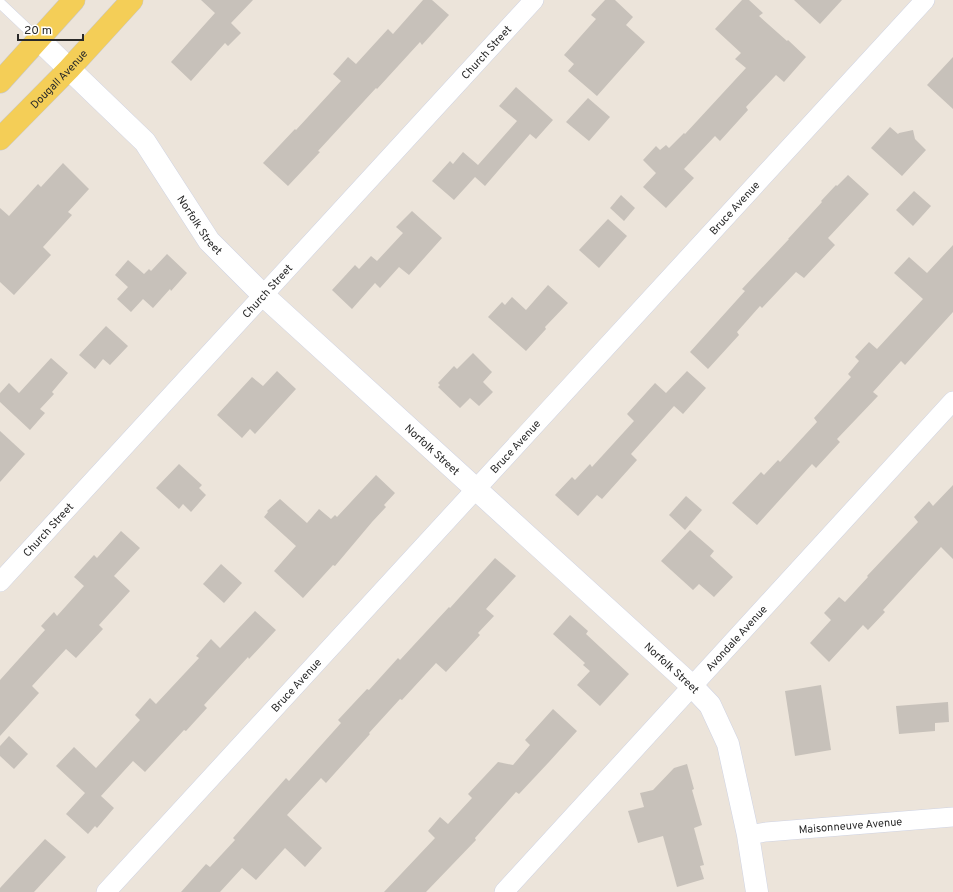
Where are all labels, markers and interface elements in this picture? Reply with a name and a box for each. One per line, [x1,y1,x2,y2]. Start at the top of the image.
scale bar [18,16,83,42]
text: 20 m [24,23,52,39]
street label: Church Street [459,23,515,83]
street label: Dougall Avenue [28,47,91,112]
street label: Bruce Avenue [707,179,763,238]
street label: Norfolk Street [173,193,225,258]
street label: Church Street [240,262,296,322]
street label: Bruce Avenue [488,417,544,477]
street label: Norfolk Street [401,422,462,479]
street label: Church Street [21,500,77,560]
street label: Avondale Avenue [703,603,771,675]
street label: Norfolk Street [641,640,702,697]
street label: Bruce Avenue [269,656,325,715]
street label: Maisonneuve Avenue [798,815,903,837]

